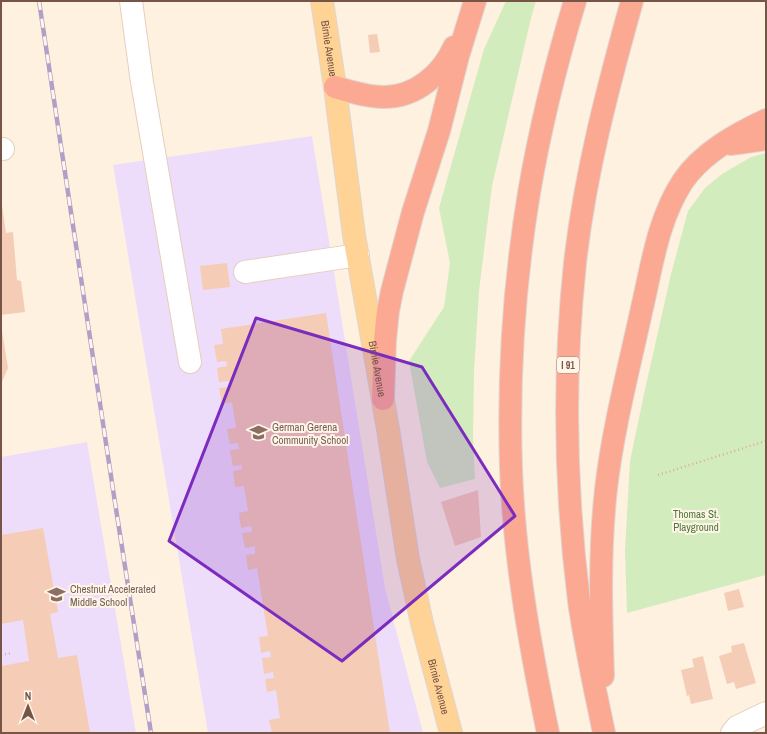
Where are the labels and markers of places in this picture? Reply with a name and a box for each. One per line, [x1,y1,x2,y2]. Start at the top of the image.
place label: German Gerena Community School [272,420,348,447]
school or university icon: German Gerena Community School [249,423,269,443]
place label: Chestnut Accelerated Middle School [70,582,156,609]
school or university icon: Chestnut Accelerated Middle School [47,585,67,605]

